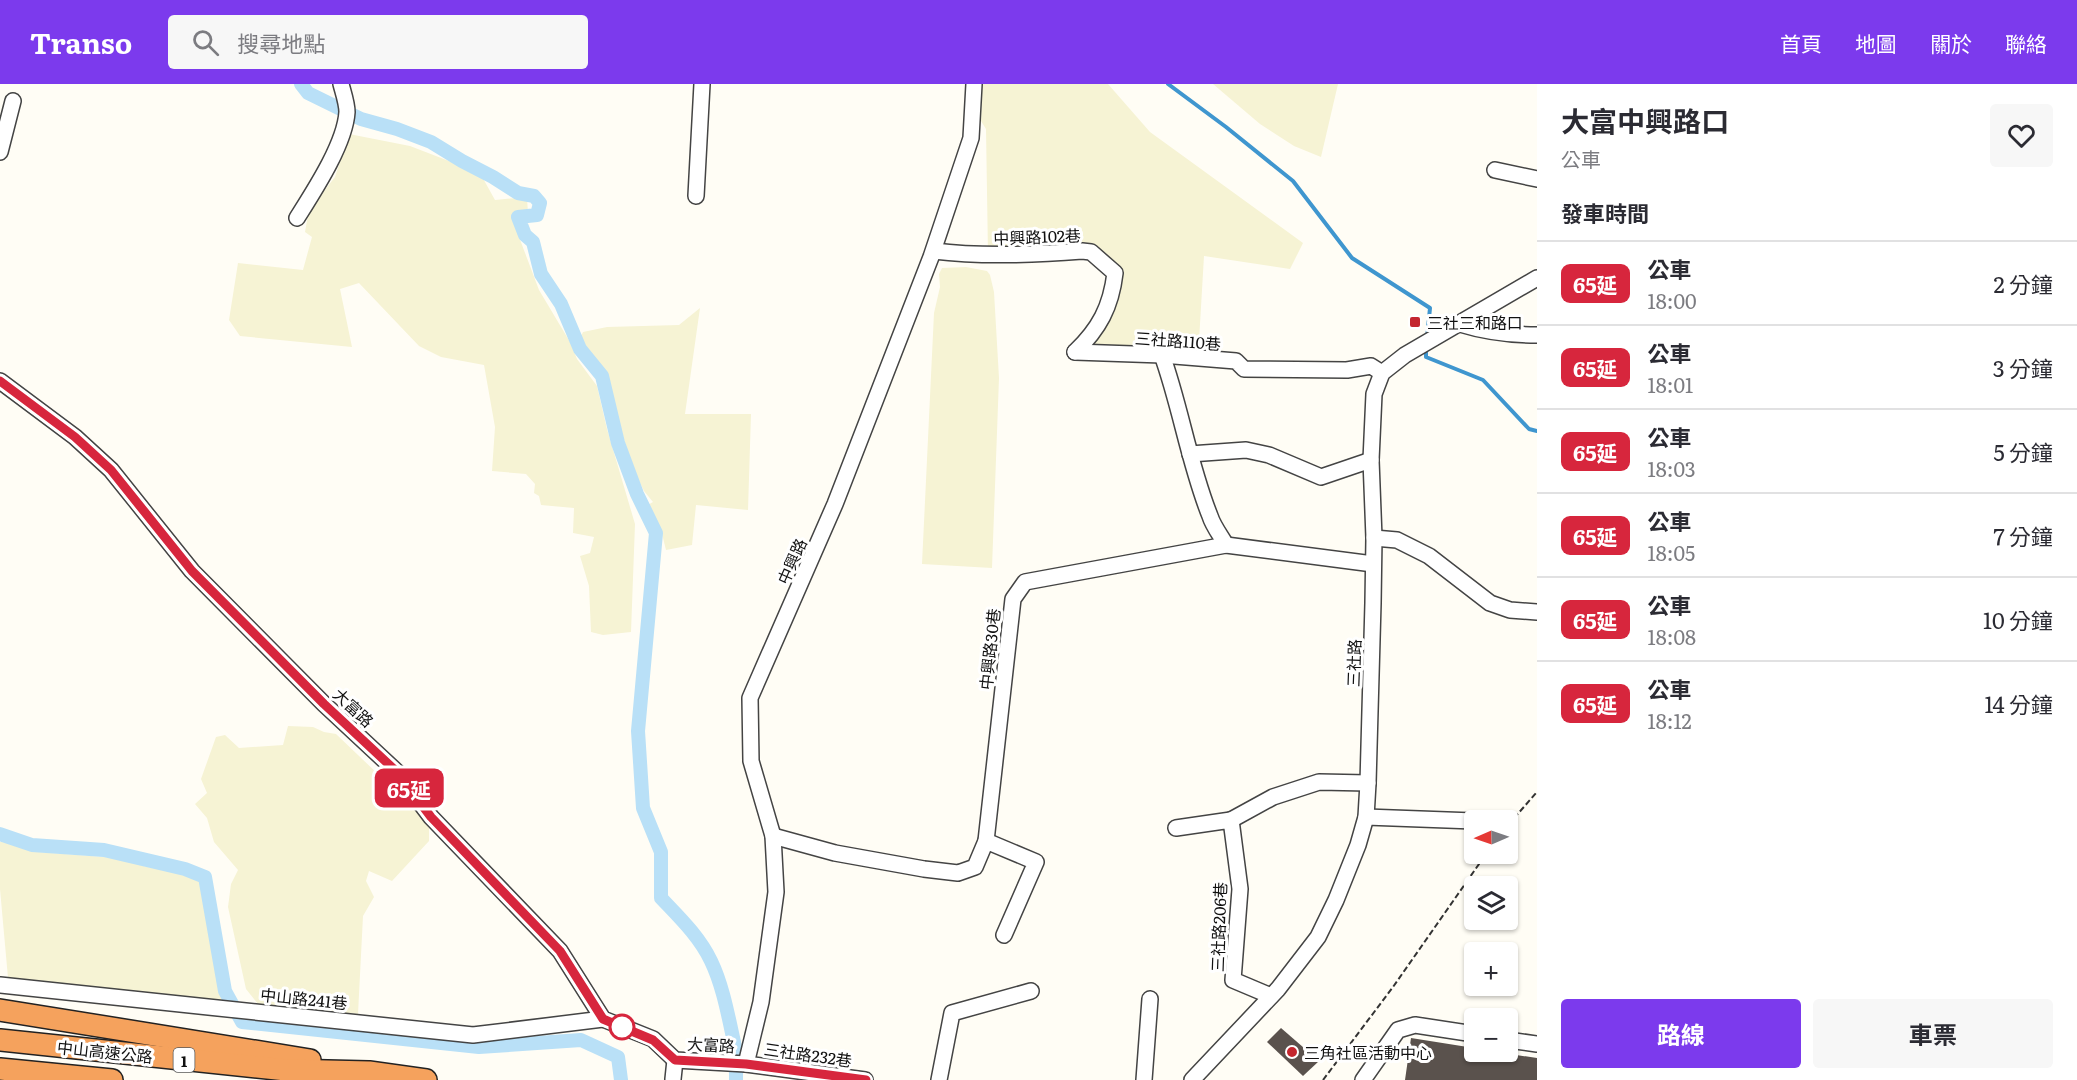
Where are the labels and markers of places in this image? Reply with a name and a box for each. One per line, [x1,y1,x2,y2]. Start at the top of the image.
place label: 三社三和路口 [1427,310,1523,334]
marker: 三社三和路口 [1408,315,1422,329]
unlabelled marker [609,1014,635,1040]
place label: 三角社區活動中心 [1304,1040,1432,1064]
marker: 三角社區活動中心 [1285,1045,1299,1059]

